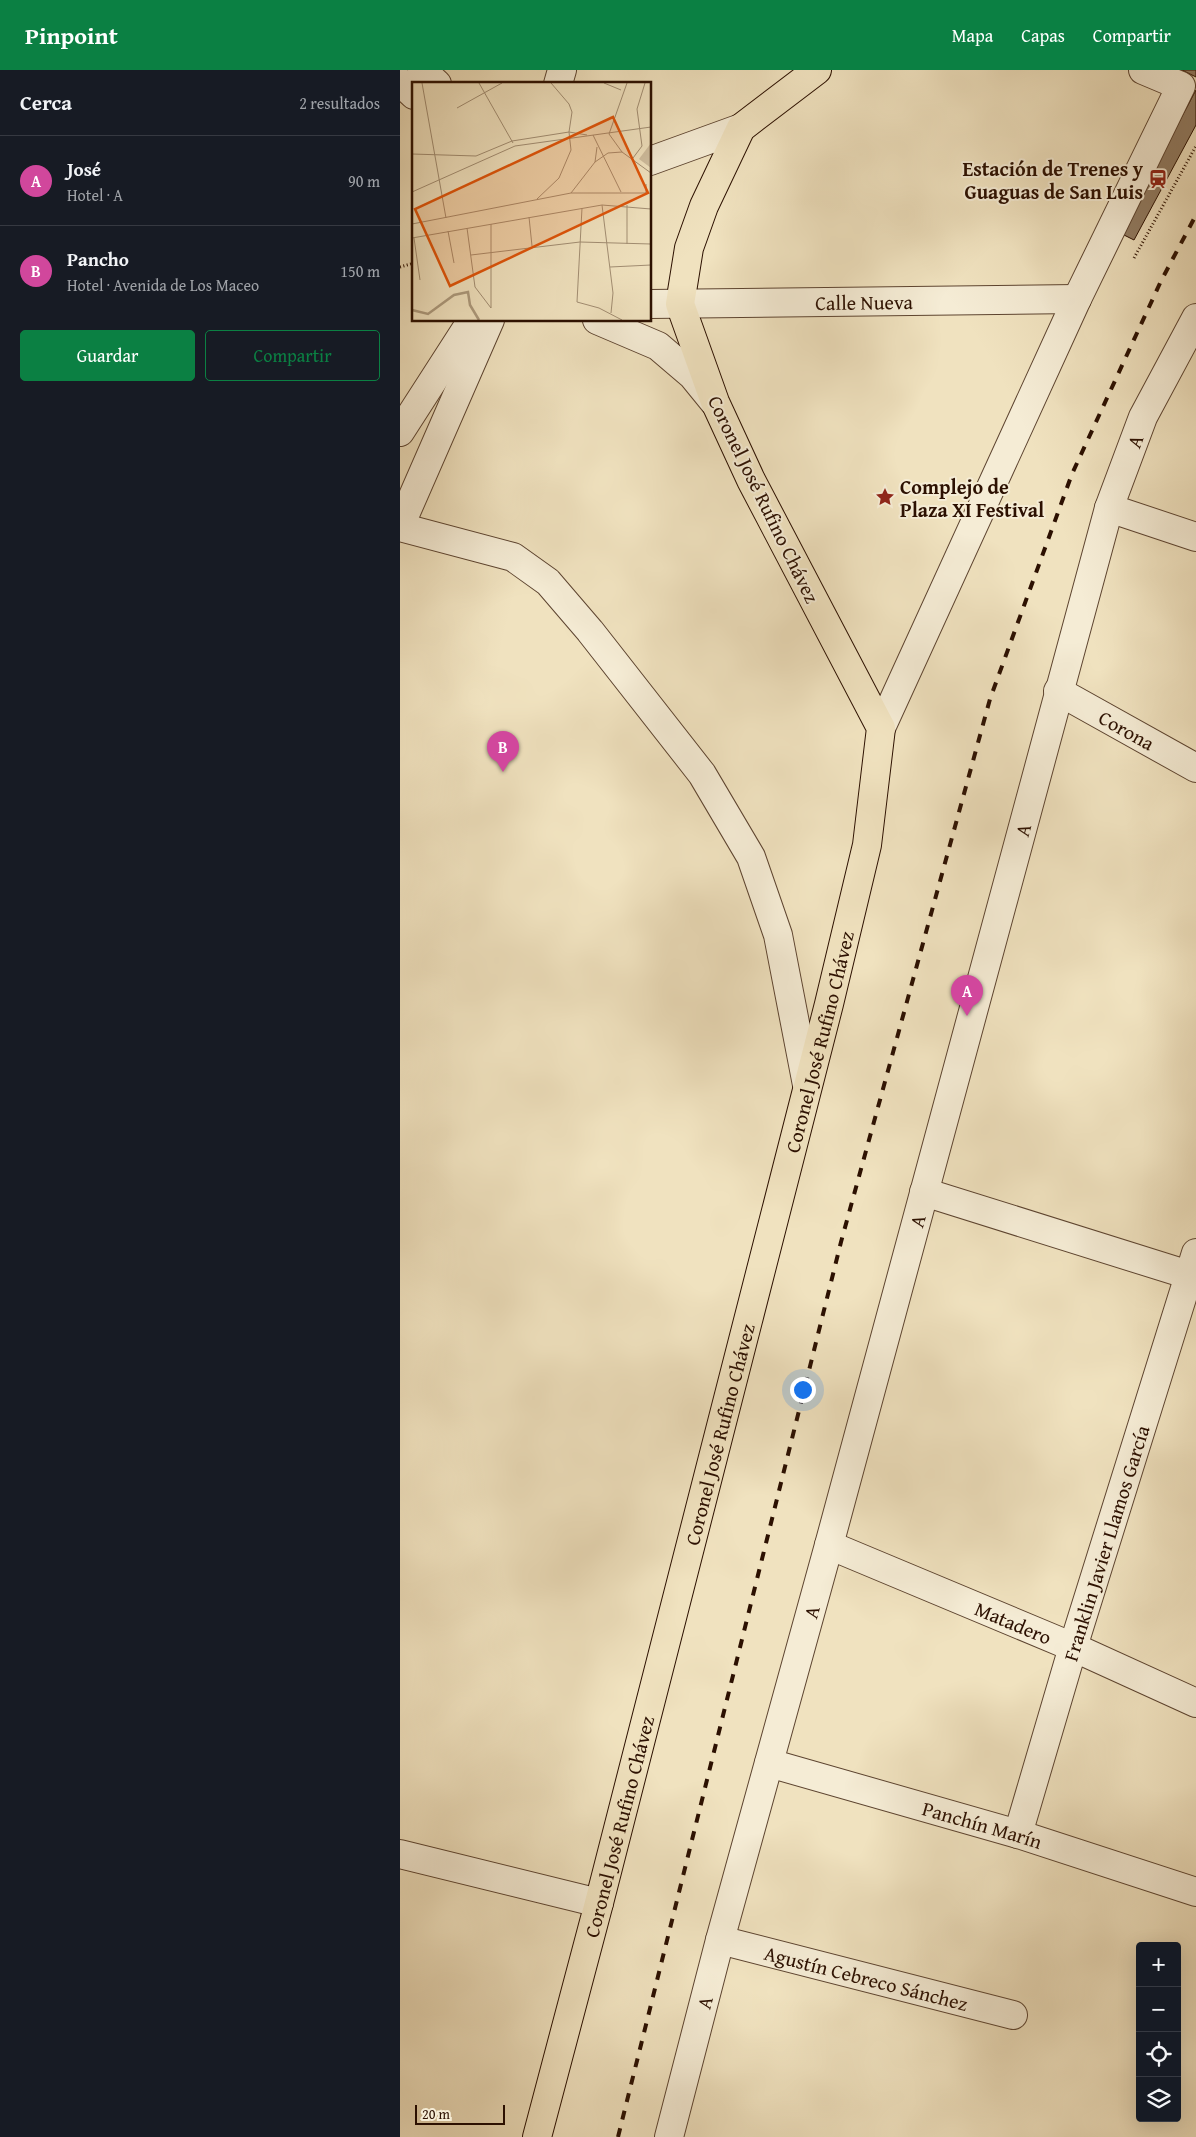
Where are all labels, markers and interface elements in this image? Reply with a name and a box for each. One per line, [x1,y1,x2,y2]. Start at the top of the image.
text: Pinpoint [25,18,118,53]
text: Mapa [952,22,993,49]
text: Capas [1021,22,1065,49]
text: Compartir [1093,22,1171,49]
inset map [412,82,651,321]
text: Cerca [20,87,72,118]
text: 2 resultados [299,91,380,115]
place label: Estación de Trenes y Guaguas de San Luis [962,154,1144,206]
text: José [67,155,101,183]
station icon: Estación de Trenes y Guaguas de San Luis [1147,168,1169,190]
text: A [31,169,41,193]
text: 90 m [348,169,380,193]
text: Hotel · A [67,183,123,207]
text: Pancho [67,245,129,273]
text: B [31,259,41,283]
text: 150 m [340,259,380,283]
text: Hotel · Avenida de Los Maceo [67,273,259,297]
street label: Calle Nueva [815,286,914,317]
button: Guardar [20,330,195,381]
button: Compartir [205,330,380,381]
street label: Coronel José Rufino Chávez [701,390,827,608]
street label: A [1118,430,1150,452]
place label: Complejo de Plaza XI Festival [900,472,1044,524]
place icon: Complejo de Plaza XI Festival [874,486,896,508]
street label: Corona [1094,702,1161,757]
pin: B [487,731,519,772]
street label: A [1007,820,1038,840]
street label: Coronel José Rufino Chávez [777,928,861,1156]
pin: A [951,975,983,1016]
street label: A [901,1211,932,1231]
street label: Coronel José Rufino Chávez [677,1320,761,1548]
your location [790,1377,816,1403]
street label: Franklin Javier Llamos García [1055,1421,1156,1664]
street label: Matadero [971,1593,1056,1651]
street label: A [795,1602,826,1621]
street label: Coronel José Rufino Chávez [576,1712,661,1940]
street label: Panchín Marín [919,1793,1046,1855]
street label: Agustín Cebreco Sánchez [761,1937,971,2017]
map controls [1136,1942,1181,2122]
button: + [1136,1942,1181,1987]
button: − [1136,1987,1181,2032]
street label: A [688,1993,719,2012]
button: locate [1136,2032,1181,2077]
button: layers [1136,2077,1181,2122]
scale bar [415,2102,505,2125]
text: 20 m [422,2104,450,2124]

